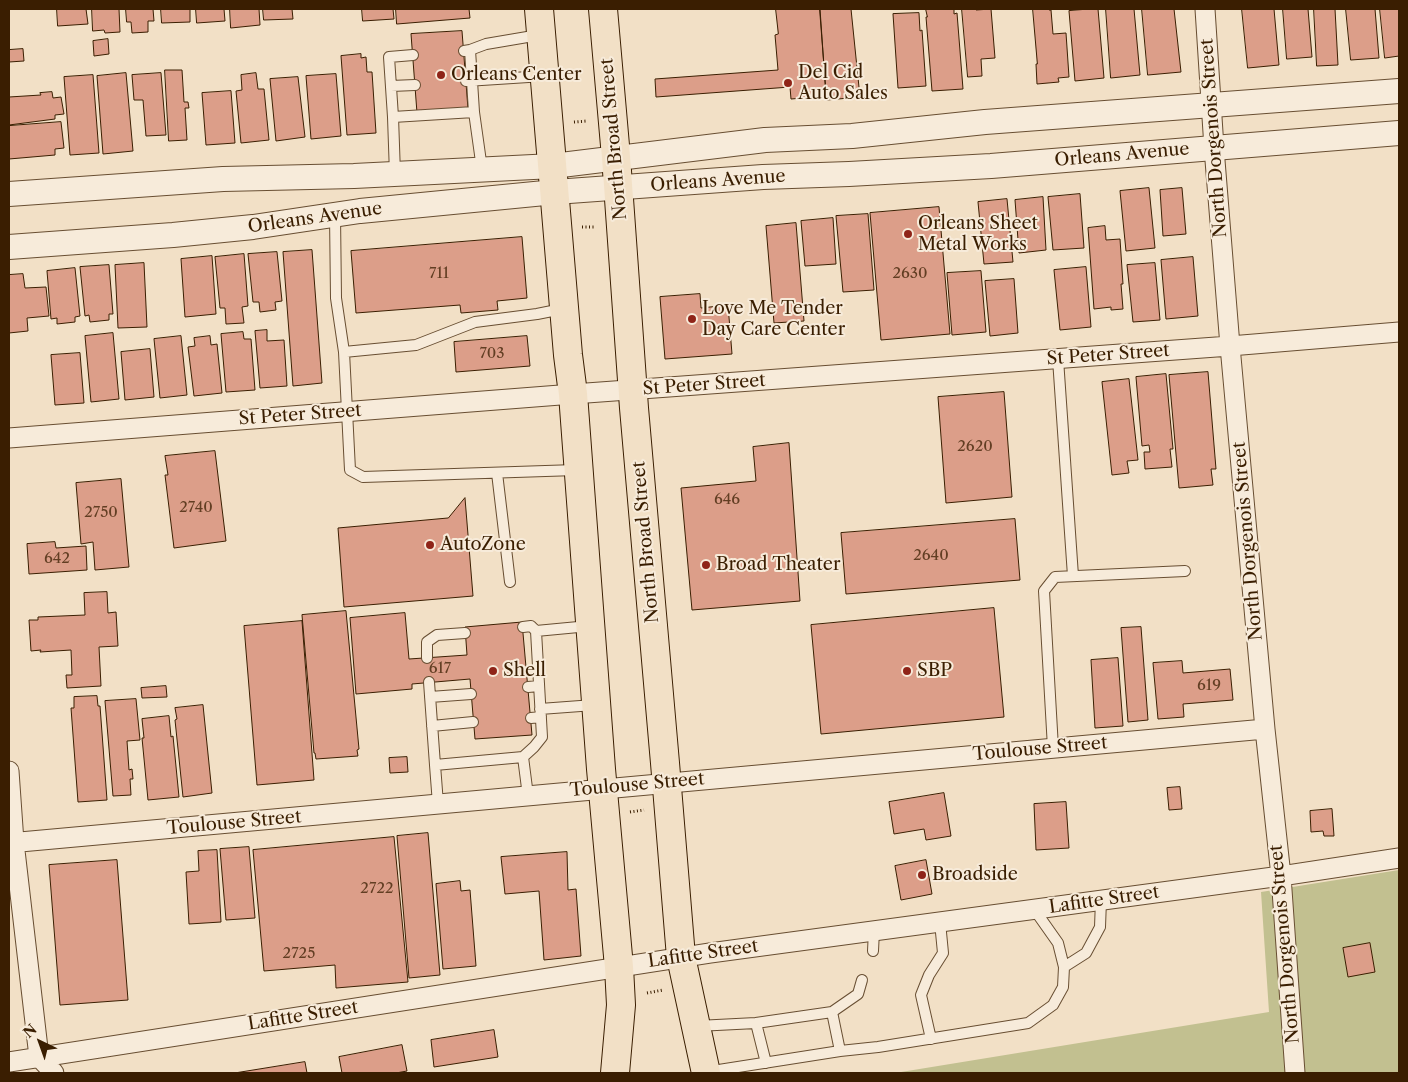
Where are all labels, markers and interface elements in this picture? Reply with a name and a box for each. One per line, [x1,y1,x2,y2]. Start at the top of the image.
street label: North Dorgenois Street [1196,38,1232,238]
street label: North Broad Street [596,57,632,221]
place label: Del Cid Auto Sales [798,62,888,104]
place label: Orleans Center [451,64,582,86]
marker: Orleans Center [435,69,447,81]
marker: Del Cid Auto Sales [782,77,794,89]
street label: Orleans Avenue [1054,138,1190,172]
street label: Orleans Avenue [650,166,786,196]
street label: Orleans Avenue [246,198,384,238]
place label: Orleans Sheet Metal Works [918,213,1038,255]
marker: Orleans Sheet Metal Works [902,228,914,240]
house number: 711 [429,265,449,283]
house number: 2630 [892,265,928,283]
place label: Love Me Tender Day Care Center [702,298,845,340]
marker: Love Me Tender Day Care Center [686,313,698,325]
street label: St Peter Street [1046,340,1170,370]
house number: 703 [479,345,505,363]
street label: St Peter Street [642,370,766,400]
street label: St Peter Street [238,400,362,430]
house number: 2620 [957,438,993,456]
street label: North Dorgenois Street [1229,441,1267,641]
street label: North Broad Street [628,460,664,624]
house number: 646 [714,491,740,509]
house number: 2740 [179,499,213,517]
house number: 2750 [84,504,118,522]
place label: AutoZone [440,534,526,556]
marker: AutoZone [424,539,436,551]
house number: 2640 [913,547,949,565]
house number: 642 [44,550,70,568]
place label: Broad Theater [716,554,840,576]
marker: Broad Theater [700,559,712,571]
house number: 617 [429,660,451,678]
place label: Shell [503,660,546,682]
place label: SBP [917,660,952,682]
marker: Shell [487,665,499,677]
marker: SBP [901,665,913,677]
house number: 619 [1197,677,1221,695]
street label: Toulouse Street [972,732,1108,766]
street label: Toulouse Street [569,768,705,802]
street label: Toulouse Street [166,806,302,840]
street label: North Dorgenois Street [1266,844,1304,1044]
place label: Broadside [932,864,1018,886]
marker: Broadside [916,869,928,881]
house number: 2722 [360,880,394,898]
street label: Lafitte Street [1047,882,1161,918]
street label: Lafitte Street [646,936,760,972]
house number: 2725 [283,945,315,963]
street label: Lafitte Street [246,997,360,1035]
north arrow [15,1017,65,1067]
text: N [19,1020,41,1042]

